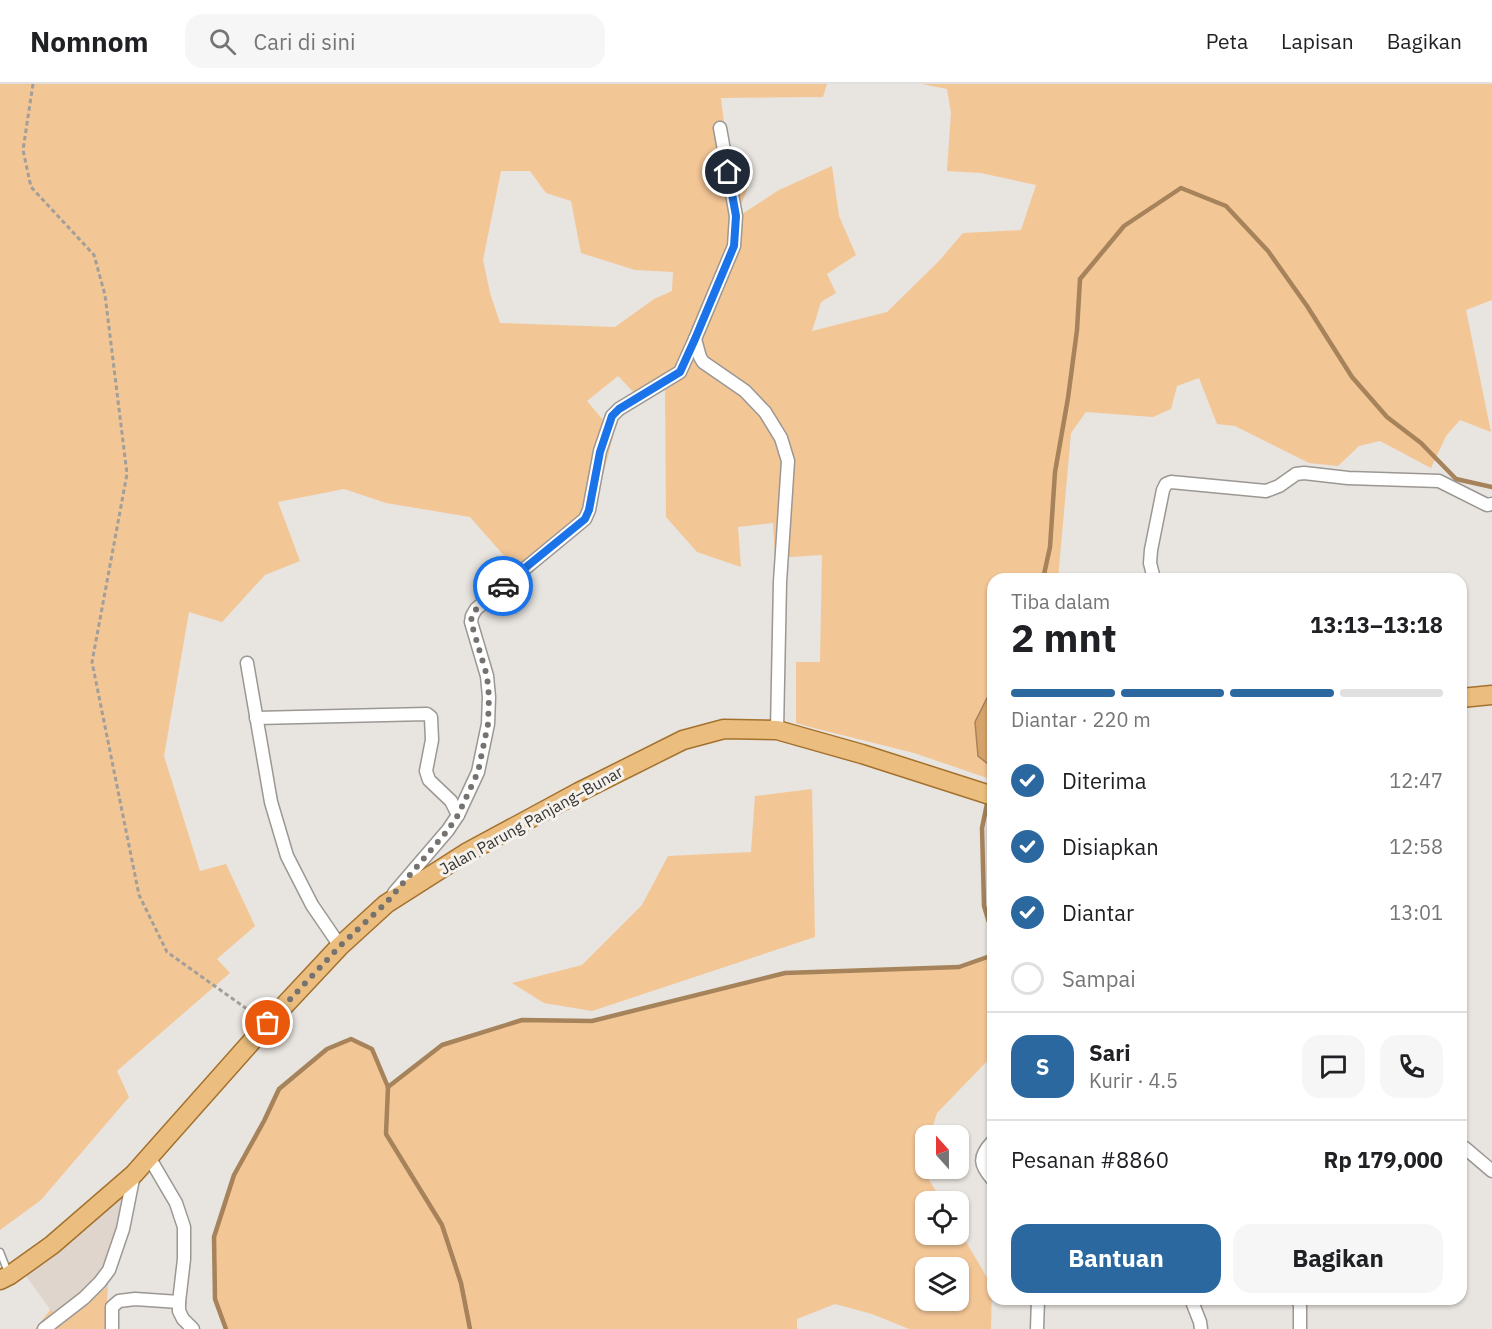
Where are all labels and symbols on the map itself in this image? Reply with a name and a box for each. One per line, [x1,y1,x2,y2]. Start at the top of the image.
pin [702,146,753,197]
courier [473,556,533,616]
street label: Jalan Parung Panjang–Bunar [436,761,626,879]
pin [242,997,293,1048]
north arrow [915,1125,969,1179]

